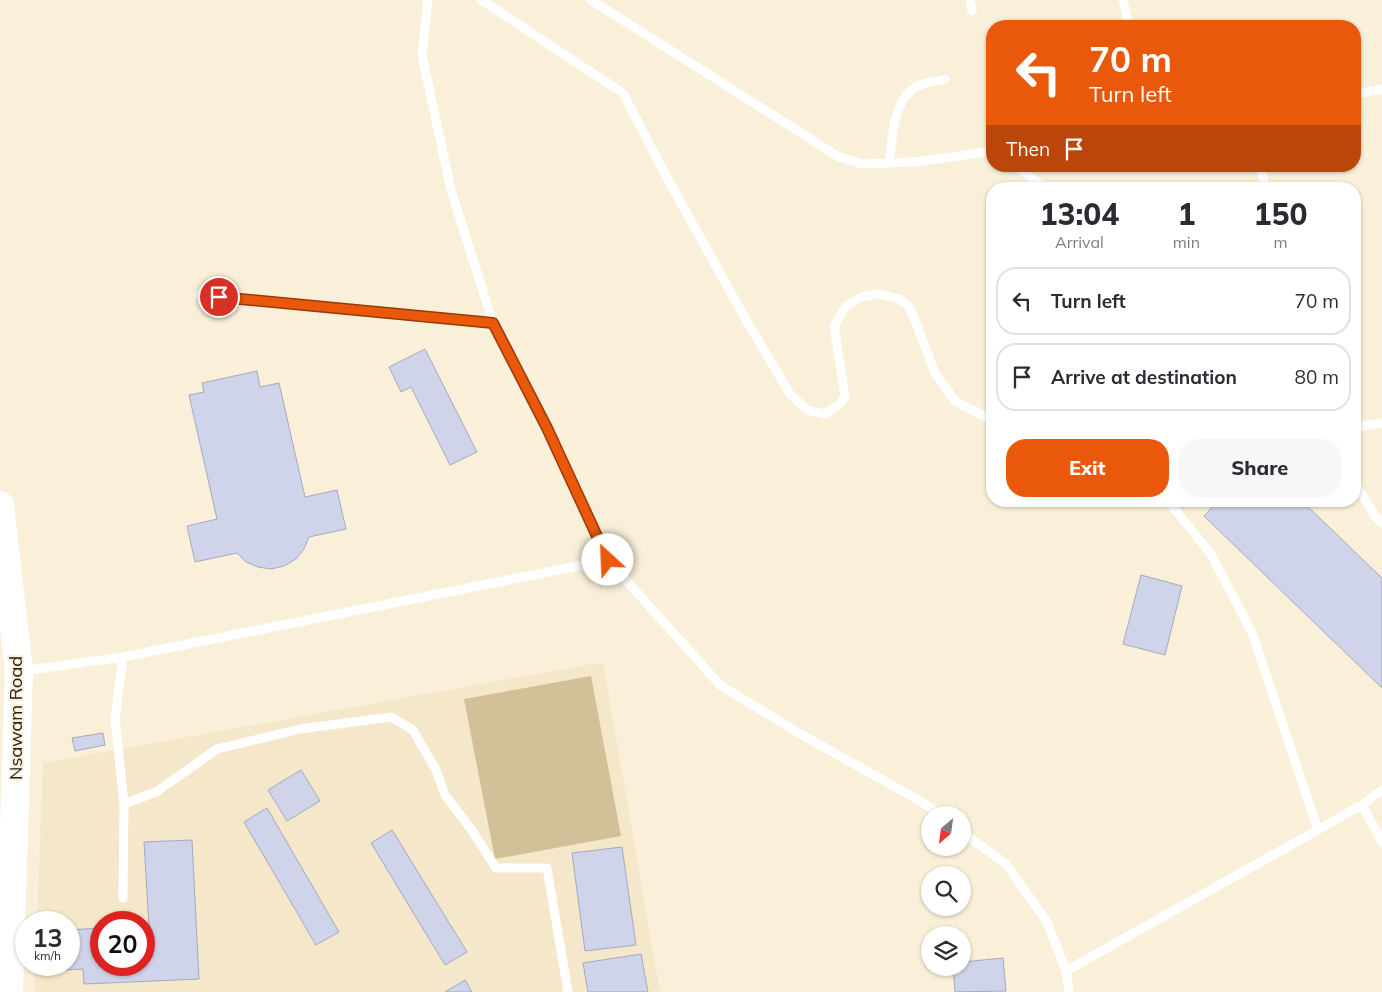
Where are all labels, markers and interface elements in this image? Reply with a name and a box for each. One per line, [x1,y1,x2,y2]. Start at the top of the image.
text: 70 m [1089,37,1172,81]
icon: left [1006,40,1071,105]
text: Turn left [1089,80,1172,108]
icon: arrive [1060,135,1088,163]
text: Then [1006,137,1050,161]
text: 13:04 [1039,195,1119,233]
text: 1 [1177,195,1195,233]
text: 150 [1254,195,1308,233]
text: Arrival [1055,232,1104,252]
text: min [1173,232,1200,252]
text: m [1273,232,1288,252]
pin [198,276,240,318]
icon: arrive [205,283,233,311]
icon: left [1008,287,1036,315]
text: Turn left [1051,289,1126,313]
text: 70 m [1295,289,1339,313]
icon: arrive [1008,363,1036,391]
text: Arrive at destination [1051,365,1237,389]
text: 80 m [1295,365,1339,389]
button: Exit [1006,439,1169,497]
button: Share [1179,439,1341,497]
position arrow [581,533,633,585]
street label: Nsawam Road [4,656,27,780]
north arrow [921,806,971,856]
map controls [921,806,971,976]
button: search [921,866,971,916]
speed limit sign: 20 [90,911,155,976]
text: 13 [32,922,63,953]
button: layers [921,926,971,976]
text: km/h [34,948,61,963]

